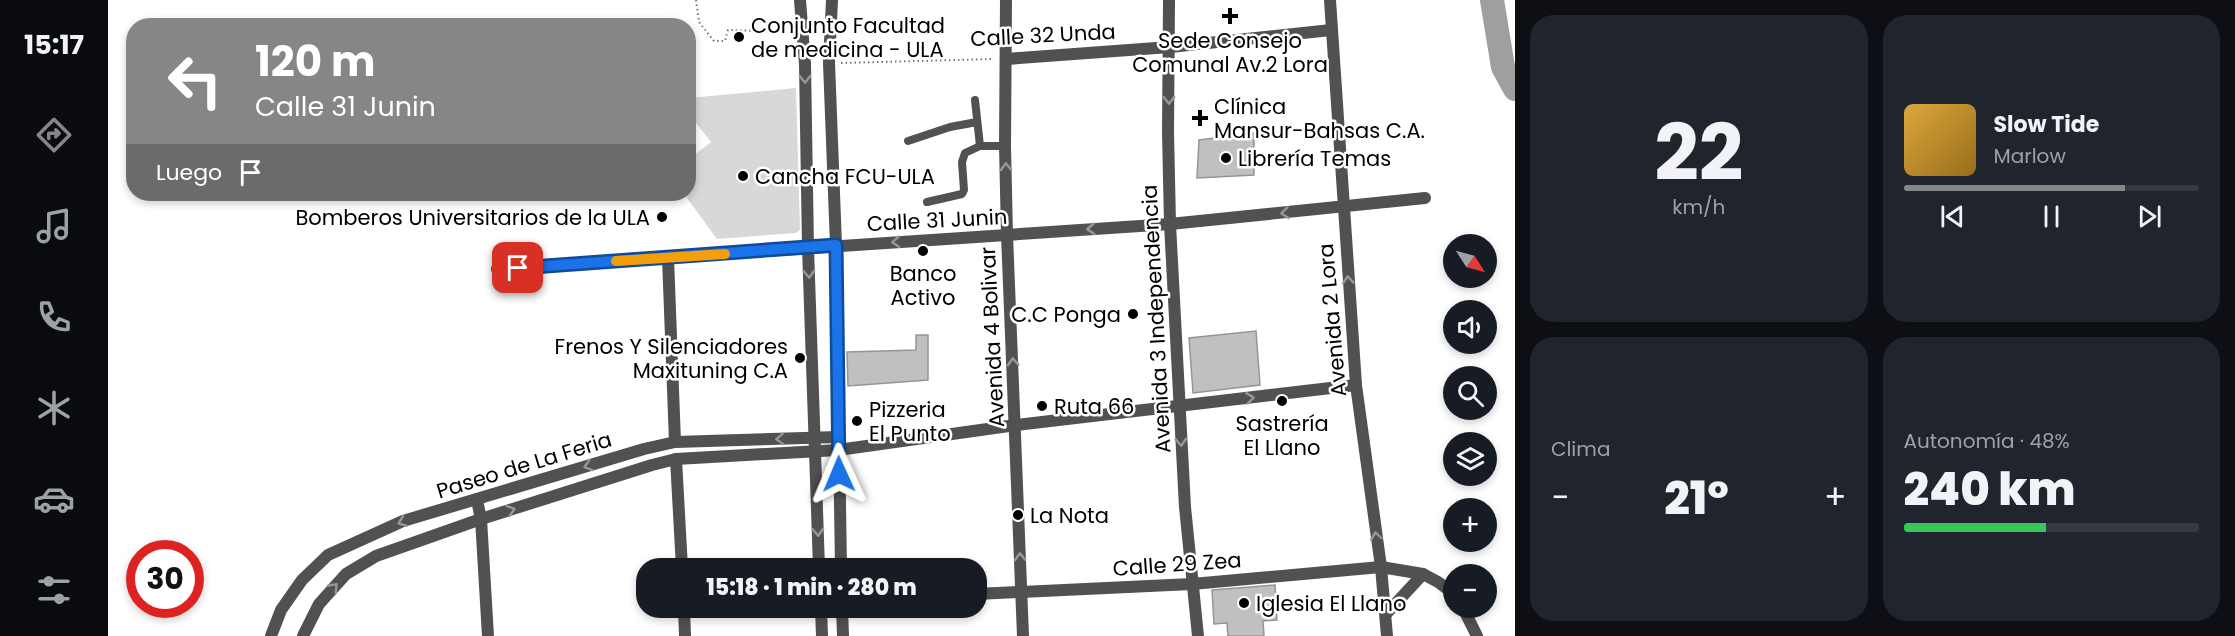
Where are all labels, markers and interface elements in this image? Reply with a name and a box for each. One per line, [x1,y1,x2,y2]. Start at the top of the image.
marker: Sede Consejo Comunal Av.2 Lora [1221,7,1239,25]
place label: Conjunto Facultad de medicina - ULA [751,11,945,64]
street label: Calle 32 Unda [970,17,1116,53]
text: 15:17 [24,26,84,63]
place label: Sede Consejo Comunal Av.2 Lora [1132,26,1328,79]
marker: Conjunto Facultad de medicina - ULA [732,30,746,44]
text: 120 m [255,32,376,91]
icon: left [156,42,234,120]
one-way arrow [799,75,811,84]
text: Calle 31 Junin [255,88,436,125]
place label: Clínica Mansur-Bahsas C.A. [1214,92,1425,145]
one-way arrow [1163,96,1175,105]
text: 22 [1654,98,1743,207]
marker: Clínica Mansur-Bahsas C.A. [1191,109,1209,127]
text: Slow Tide [1994,109,2099,140]
icon: directions [33,114,75,156]
text: Marlow [1994,142,2066,170]
place label: Librería Temas [1238,144,1391,173]
marker: Librería Temas [1219,151,1233,165]
icon: arrive [234,156,267,189]
text: Luego [156,157,222,188]
place label: Cancha FCU-ULA [755,162,935,191]
one-way arrow [1000,162,1012,171]
marker: Cancha FCU-ULA [736,169,750,183]
street label: Avenida 3 Independencia [1134,184,1178,454]
text: km/h [1672,193,1725,221]
icon: previous [1936,200,1969,233]
icon: pause [2035,200,2068,233]
icon: next [2133,200,2166,233]
street label: Calle 31 Junin [866,202,1008,238]
place label: Bomberos Universitarios de la ULA [295,203,650,232]
icon: music [33,205,75,247]
one-way arrow [1280,206,1289,219]
marker: Bomberos Universitarios de la ULA [655,210,669,224]
one-way arrow [1086,223,1095,236]
north arrow [1443,234,1497,288]
map controls [1443,234,1497,618]
one-way arrow [891,235,900,248]
pin [492,242,543,293]
street label: Avenida 2 Lora [1311,242,1353,398]
marker: Banco Activo [916,244,930,258]
street label: Avenida 4 Bolivar [973,246,1011,428]
icon: arrive [501,251,534,284]
place label: Banco Activo [890,259,956,312]
one-way arrow [803,270,816,279]
one-way arrow [1342,275,1355,284]
icon: phone [33,296,75,338]
place label: C.C Ponga [1011,300,1121,329]
button: sound [1443,300,1497,354]
marker: C.C Ponga [1126,307,1140,321]
place label: Frenos Y Silenciadores Maxituning C.A [555,332,788,385]
marker: Frenos Y Silenciadores Maxituning C.A [793,351,807,365]
one-way arrow [1007,357,1020,366]
button: search [1443,366,1497,420]
icon: climate [33,387,75,429]
place label: Ruta 66 [1054,392,1134,421]
one-way arrow [1246,392,1255,404]
marker: Sastrería El Llano [1275,394,1289,408]
place label: Pizzeria El Punto [869,395,951,448]
marker: Ruta 66 [1035,399,1049,413]
place label: Sastrería El Llano [1235,409,1329,462]
marker: Pizzeria El Punto [850,414,864,428]
street label: Paseo de La Feria [433,425,615,505]
text: Autonomía · 48% [1904,427,2070,455]
button: layers [1443,432,1497,486]
one-way arrow [775,433,784,445]
text: Clima [1551,435,1610,463]
one-way arrow [1175,438,1188,447]
position arrow [807,442,871,506]
text: 240 km [1904,458,2076,521]
one-way arrow [583,459,594,471]
text: 21° [1664,467,1729,530]
text: − [1551,474,1569,521]
text: + [1824,474,1846,521]
icon: car [33,478,75,520]
button: + [1443,498,1497,552]
place label: La Nota [1030,501,1109,530]
one-way arrow [505,505,516,517]
marker: La Nota [1011,508,1025,522]
one-way arrow [397,515,408,528]
one-way arrow [811,528,824,537]
one-way arrow [1371,532,1383,541]
speed limit sign: 30 [126,540,204,618]
street label: Calle 29 Zea [1112,545,1242,583]
one-way arrow [1014,552,1027,561]
button: − [1443,564,1497,618]
icon: filters [33,569,75,611]
text: 15:18 · 1 min · 280 m [706,572,917,603]
one-way arrow [327,583,338,594]
place label: Iglesia El Llano [1256,589,1406,618]
marker: Iglesia El Llano [1237,596,1251,610]

